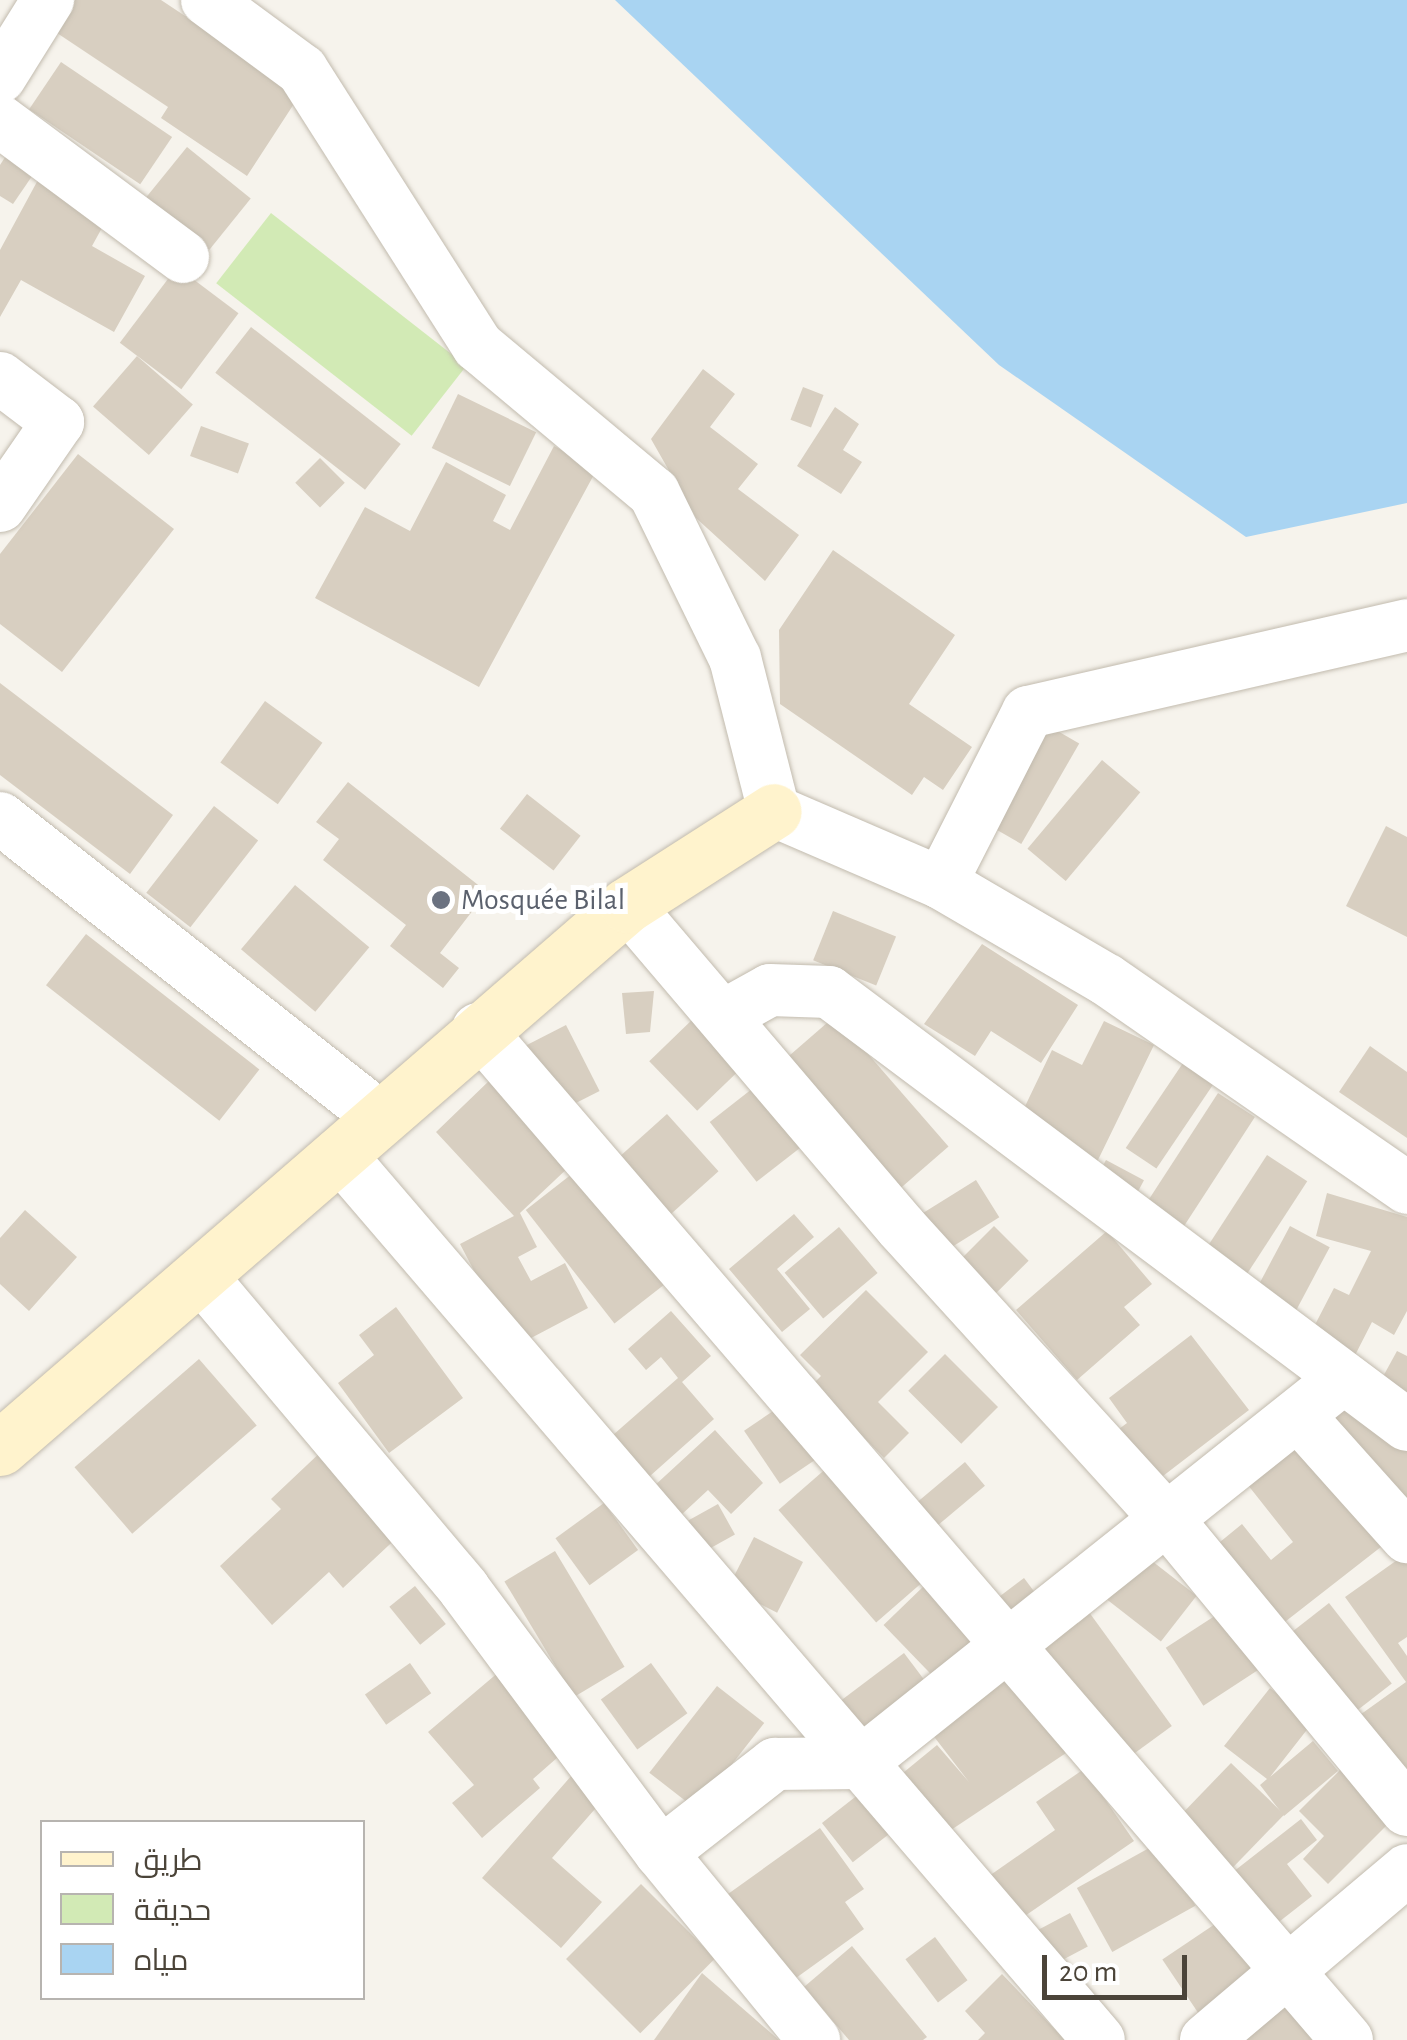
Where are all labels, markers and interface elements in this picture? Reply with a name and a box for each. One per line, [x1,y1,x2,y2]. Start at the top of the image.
place label: Mosquée Bilal [461,882,625,918]
marker: Mosquée Bilal [430,889,452,911]
legend [40,1820,365,2000]
text: طريق [134,1846,203,1876]
text: حديقة [134,1896,211,1926]
scale bar [1047,1935,1192,1997]
text: مياه [134,1946,188,1976]
text: 20 m [1059,1957,1117,1987]

